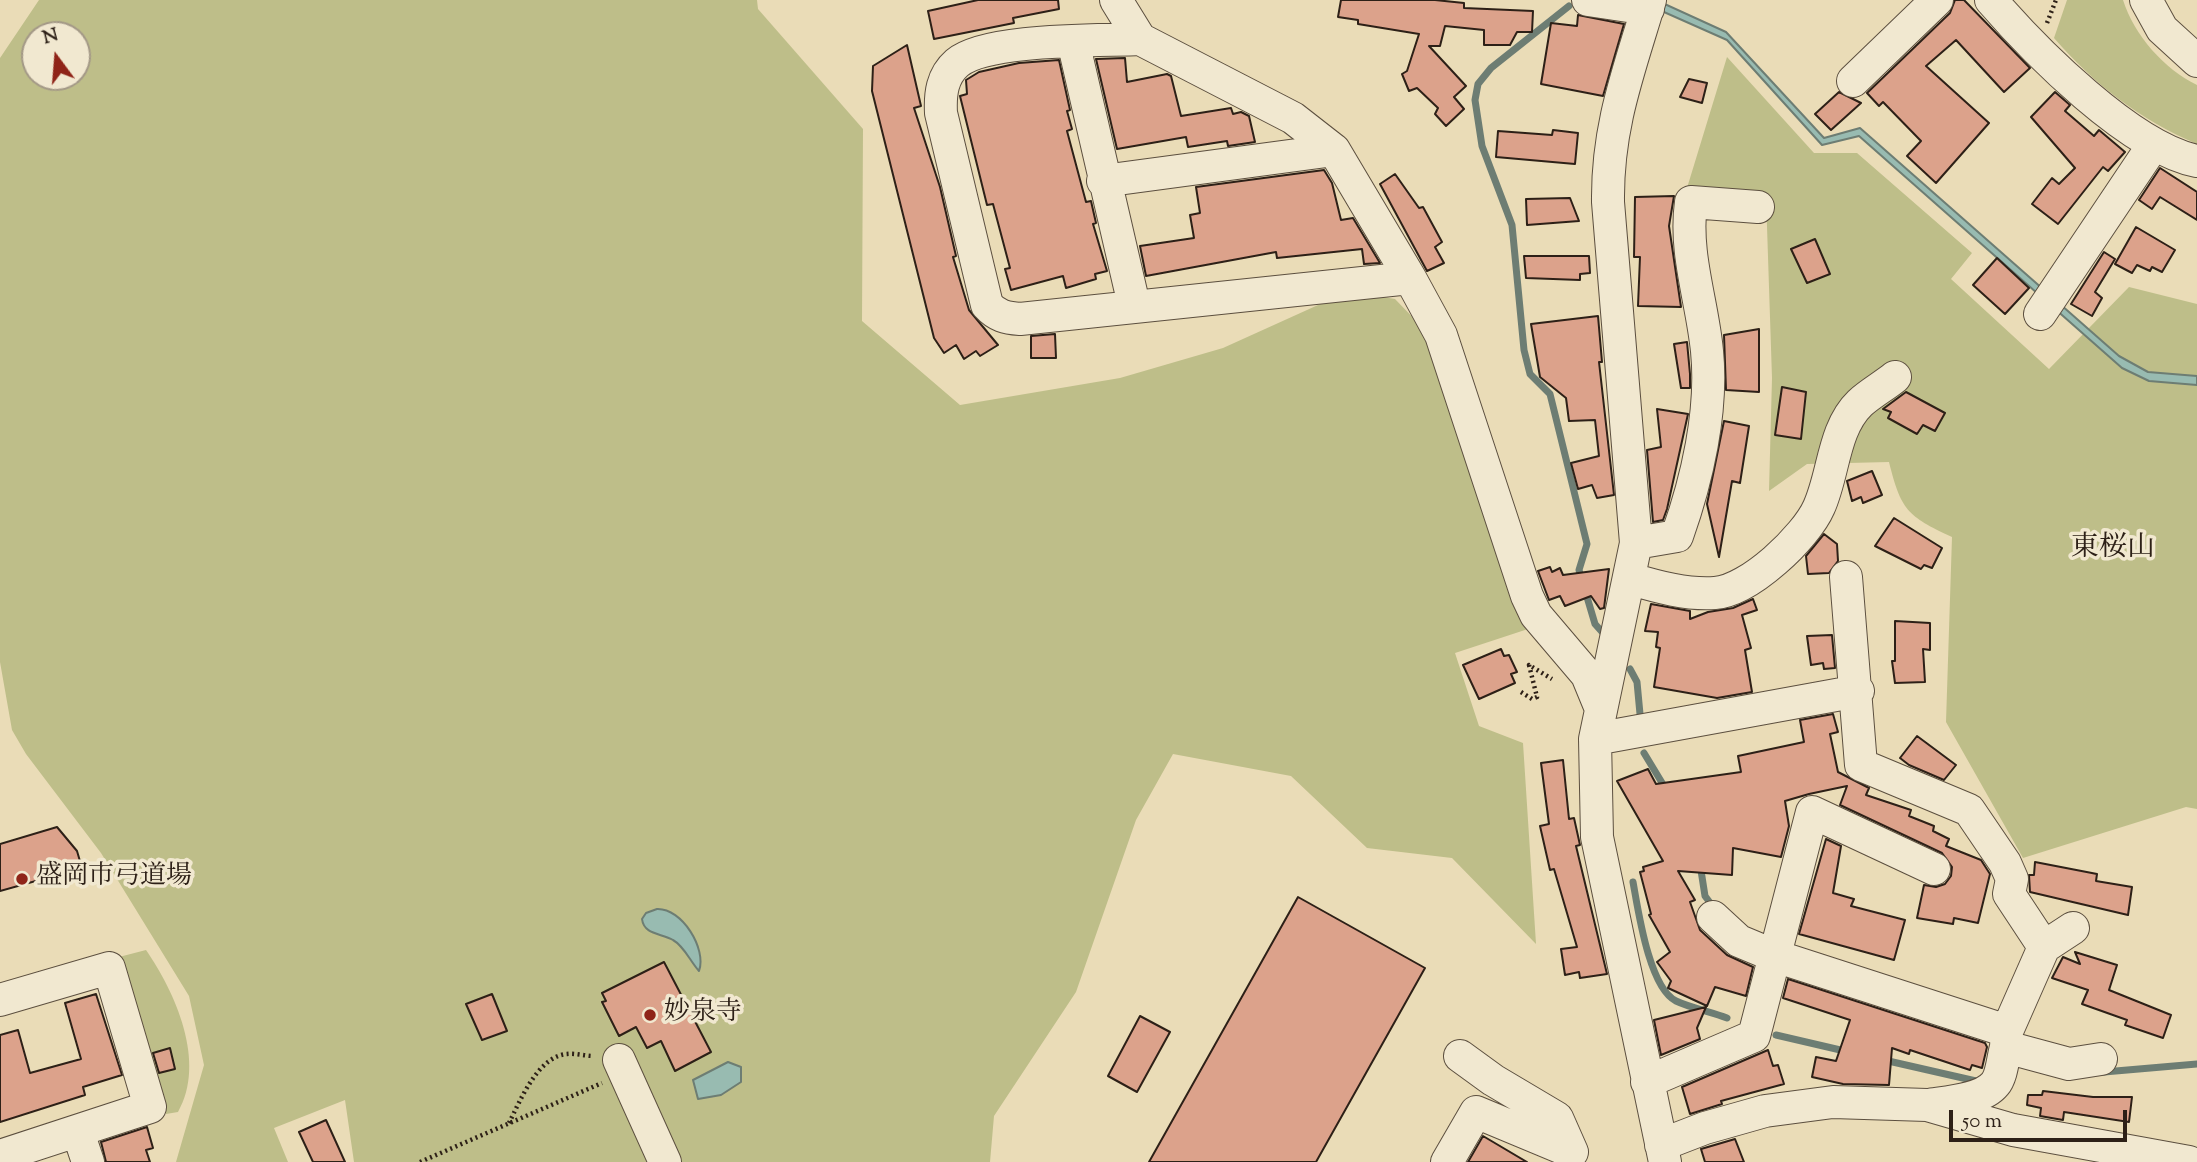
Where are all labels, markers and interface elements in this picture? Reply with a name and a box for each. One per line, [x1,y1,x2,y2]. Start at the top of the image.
north arrow [21,21,91,91]
text: N [40,22,62,52]
district label: 東桜山 [2071,533,2155,567]
place label: 盛岡市弓道場 [36,863,192,895]
marker: 盛岡市弓道場 [14,871,30,887]
place label: 妙泉寺 [664,999,742,1031]
marker: 妙泉寺 [642,1007,658,1023]
scale bar [1952,1096,2130,1140]
text: 50 m [1962,1107,2002,1137]

